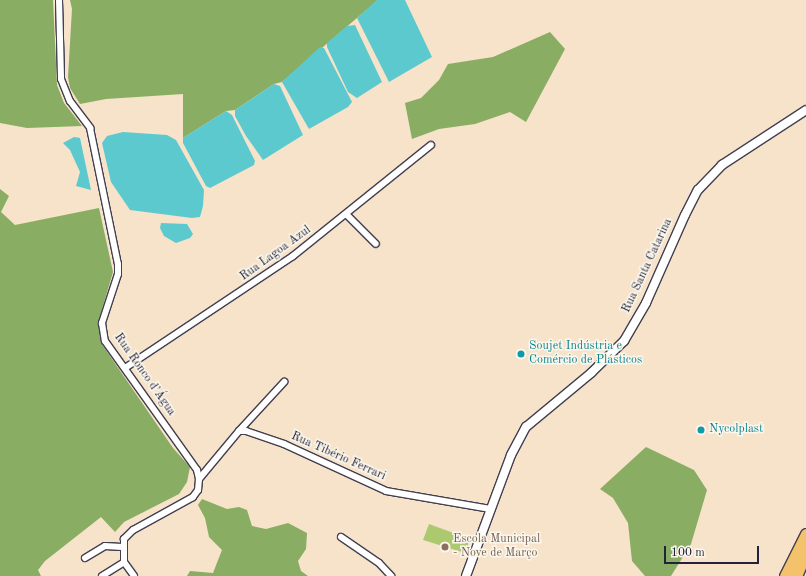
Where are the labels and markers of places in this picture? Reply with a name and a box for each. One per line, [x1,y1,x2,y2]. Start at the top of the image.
place label: Soujet Indústria e Comércio de Plásticos [529,340,642,368]
marker: Soujet Indústria e Comércio de Plásticos [516,349,526,359]
place label: Nycolplast [709,423,763,437]
marker: Nycolplast [696,425,706,435]
place label: Escola Municipal - Nove de Março [453,533,540,561]
marker: Escola Municipal - Nove de Março [440,542,450,552]

